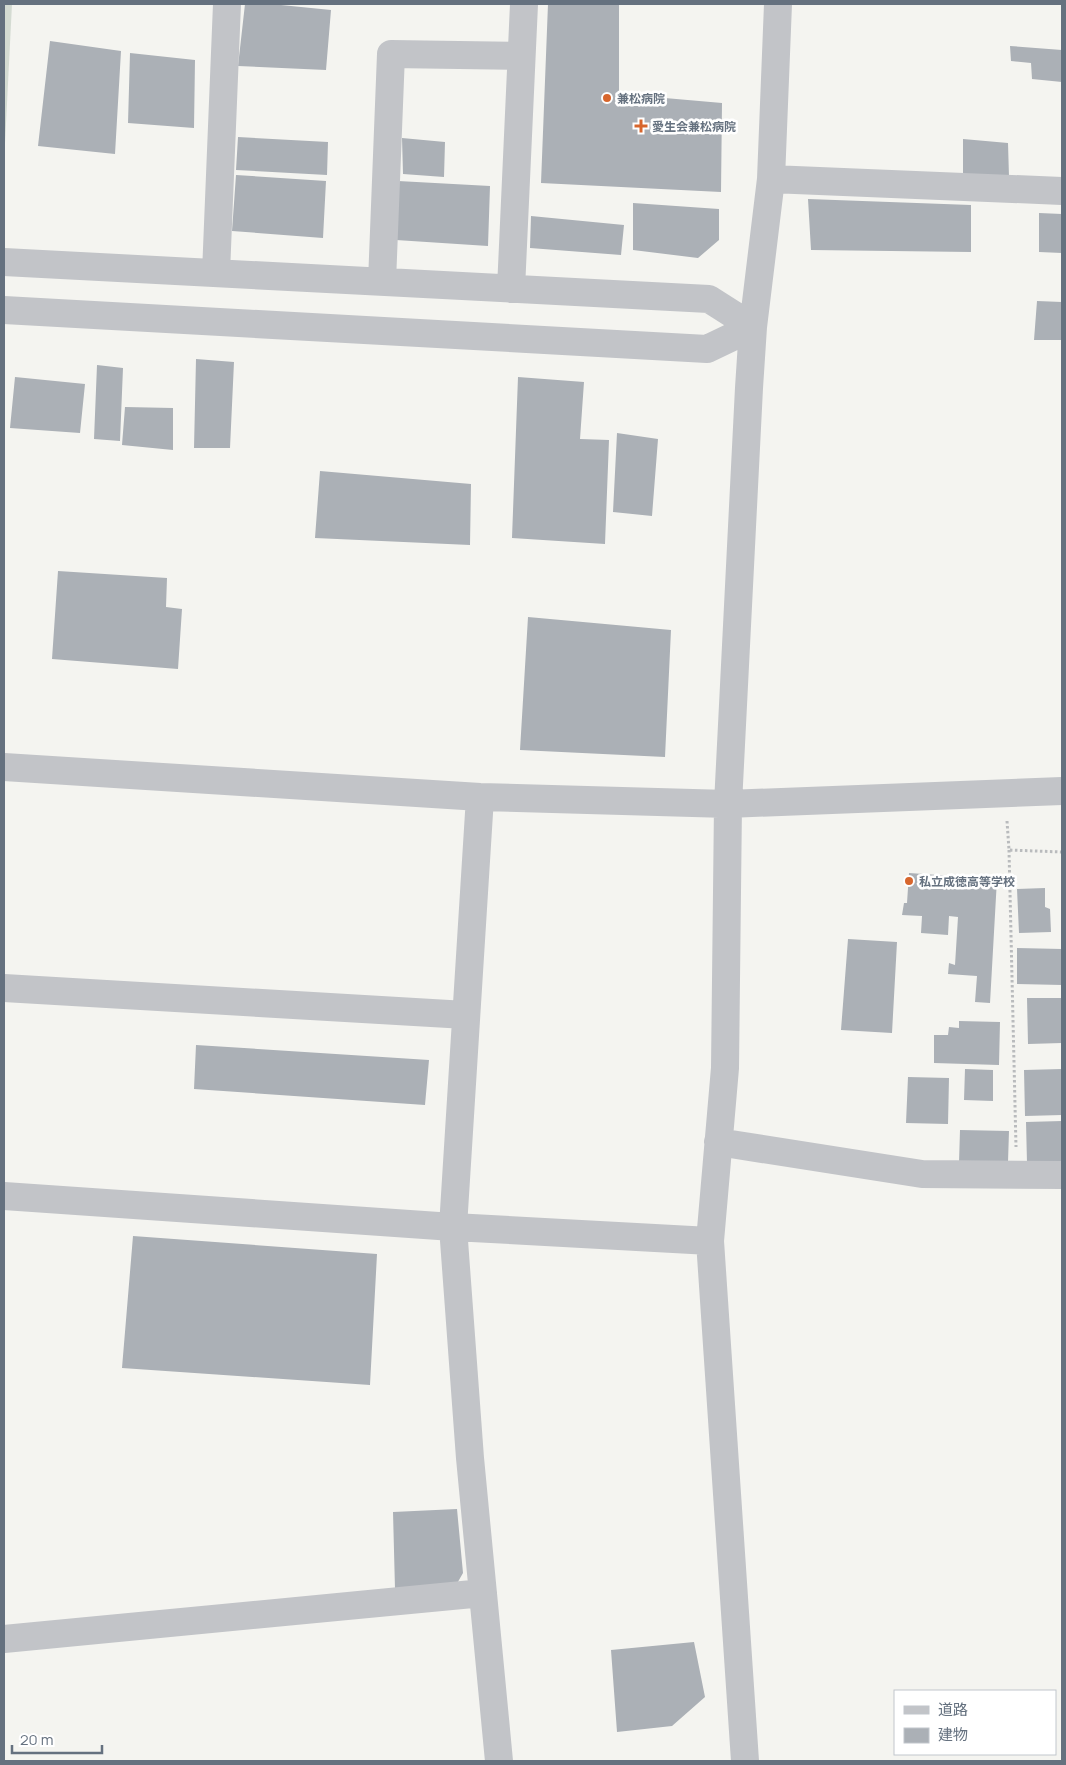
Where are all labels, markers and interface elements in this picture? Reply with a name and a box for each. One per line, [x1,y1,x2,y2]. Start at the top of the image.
place label: 兼松病院 [617,90,665,107]
marker: 兼松病院 [601,92,613,104]
place label: 愛生会兼松病院 [652,118,736,135]
marker: 愛生会兼松病院 [634,119,648,133]
place label: 私立成徳高等学校 [919,873,1015,890]
marker: 私立成徳高等学校 [903,875,915,887]
legend [894,1690,1056,1755]
text: 道路 [938,1699,968,1720]
scale bar [12,1722,102,1754]
text: 建物 [938,1724,968,1745]
text: 20 m [20,1729,53,1750]

